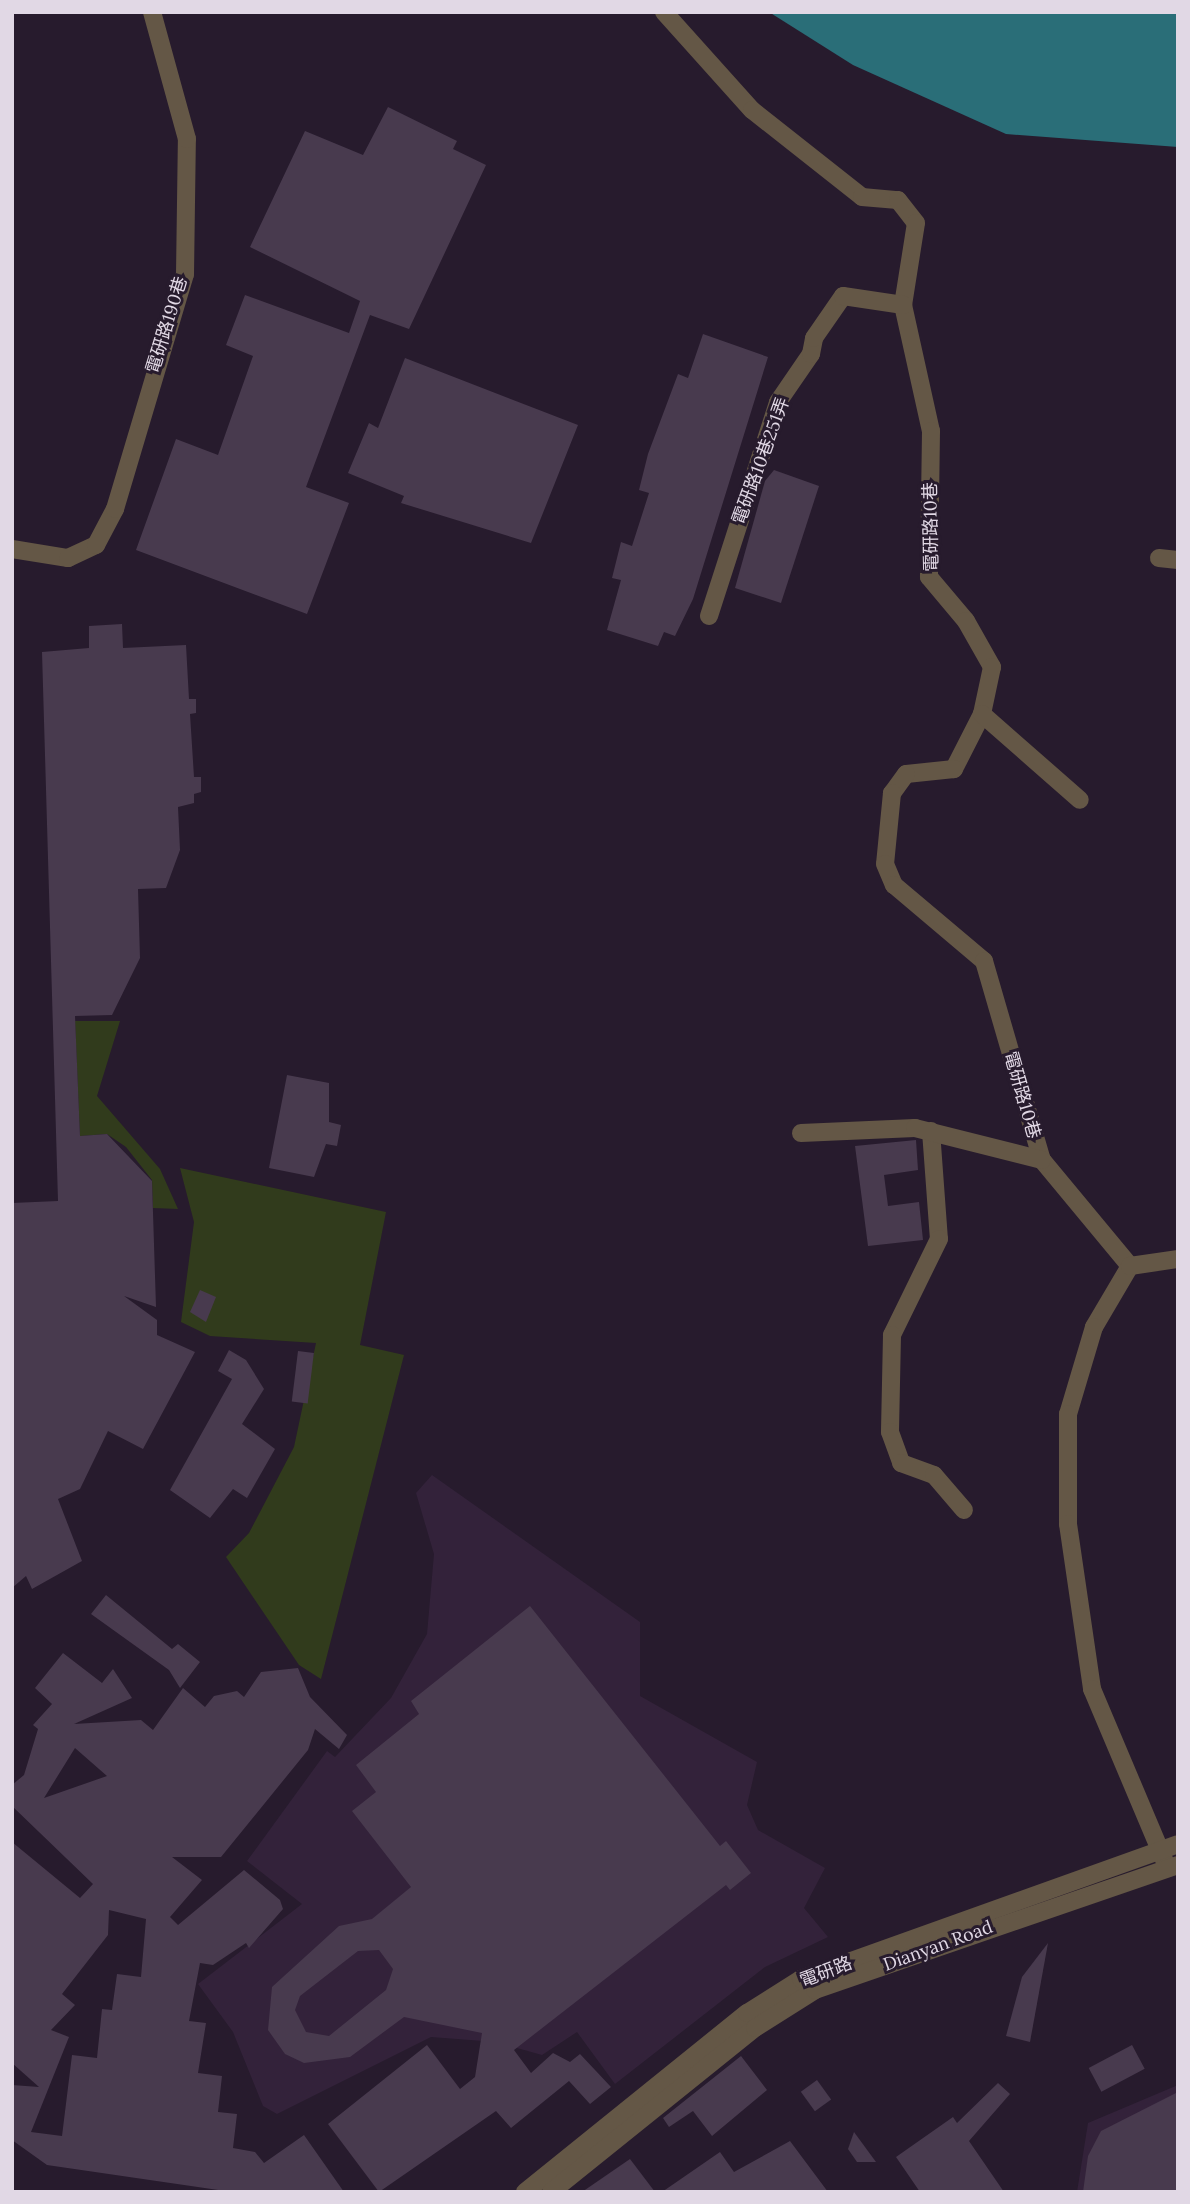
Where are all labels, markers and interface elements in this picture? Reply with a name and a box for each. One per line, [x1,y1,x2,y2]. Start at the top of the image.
street label: 電研路190巷 [142,274,192,376]
street label: 電研路10巷251弄 [728,394,794,528]
street label: 電研路10巷 [919,482,943,572]
street label: 電研路10巷 [999,1049,1045,1141]
street label: Dianyan Road [880,1916,996,1976]
street label: 電研路 [797,1952,855,1992]

